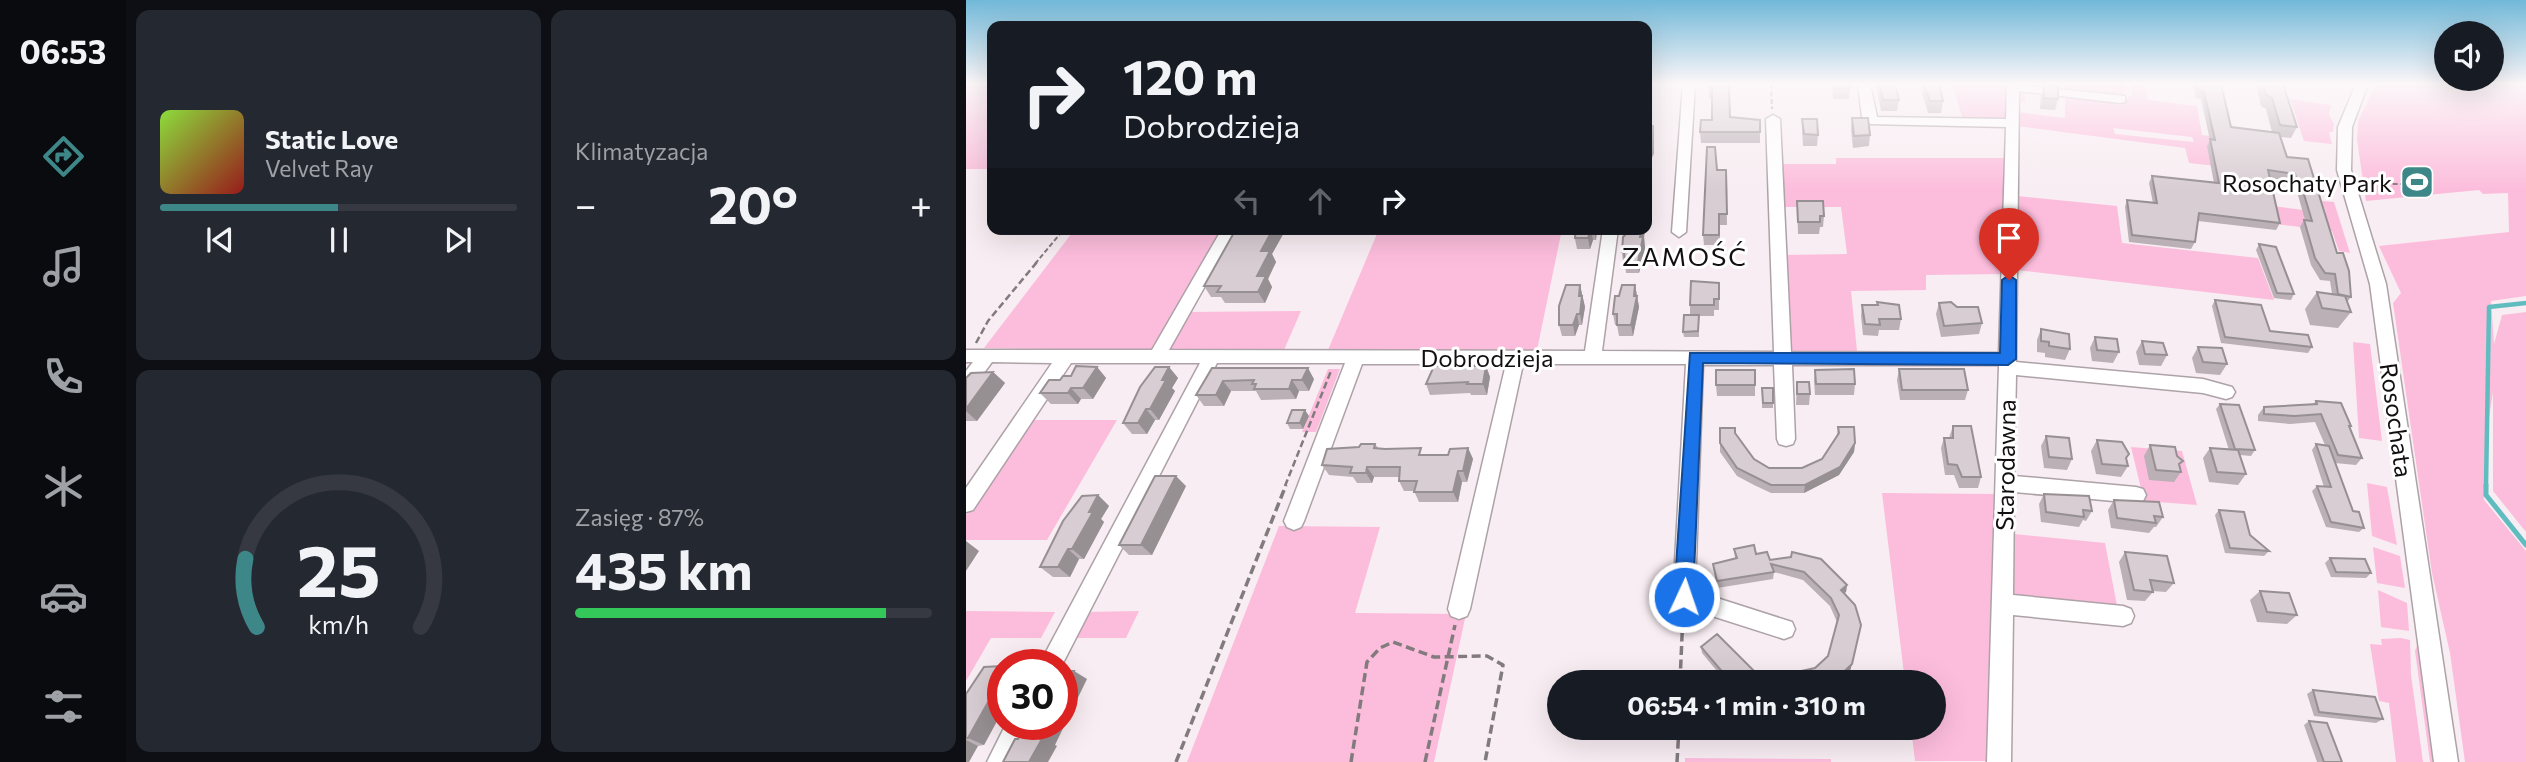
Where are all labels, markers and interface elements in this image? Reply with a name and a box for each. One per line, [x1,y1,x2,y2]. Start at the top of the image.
map controls [2434,21,2504,91]
button: sound [2434,21,2504,91]
text: 06:53 [20,31,106,71]
text: 120 m [1123,45,1257,105]
icon: right [1008,49,1099,140]
text: Dobrodzieja [1123,105,1300,145]
text: Static Love [265,123,398,154]
icon: directions [39,132,88,181]
text: Klimatyzacja [575,137,708,165]
text: Velvet Ray [265,154,373,182]
sports icon: Rosochaty Park [2398,163,2436,201]
place label: Rosochaty Park [2222,168,2392,197]
text: 20° [708,171,798,235]
text: − [575,180,597,227]
text: + [910,180,932,227]
icon: left [1228,182,1266,220]
icon: ahead [1301,182,1339,220]
icon: right [1374,182,1412,220]
pin [1979,208,2039,280]
icon: arrive [1990,219,2028,257]
icon: previous [201,221,239,259]
icon: pause [320,221,358,259]
icon: next [439,221,477,259]
district label: ZAMOŚĆ [1622,240,1748,271]
icon: music [39,242,88,291]
street label: Dobrodzieja [1420,343,1554,372]
icon: phone [39,352,88,401]
street label: Rosochata [2375,361,2419,479]
street label: Starodawna [1989,399,2021,531]
icon: climate [39,462,88,511]
text: Zasięg · 87% [575,503,704,531]
text: 25 [297,523,380,612]
text: 435 km [575,537,753,601]
position arrow [1647,560,1721,634]
icon: car [39,572,88,621]
text: km/h [308,609,369,639]
speed limit sign: 30 [987,649,1078,740]
icon: filters [39,682,88,731]
text: 06:54 · 1 min · 310 m [1627,689,1866,720]

